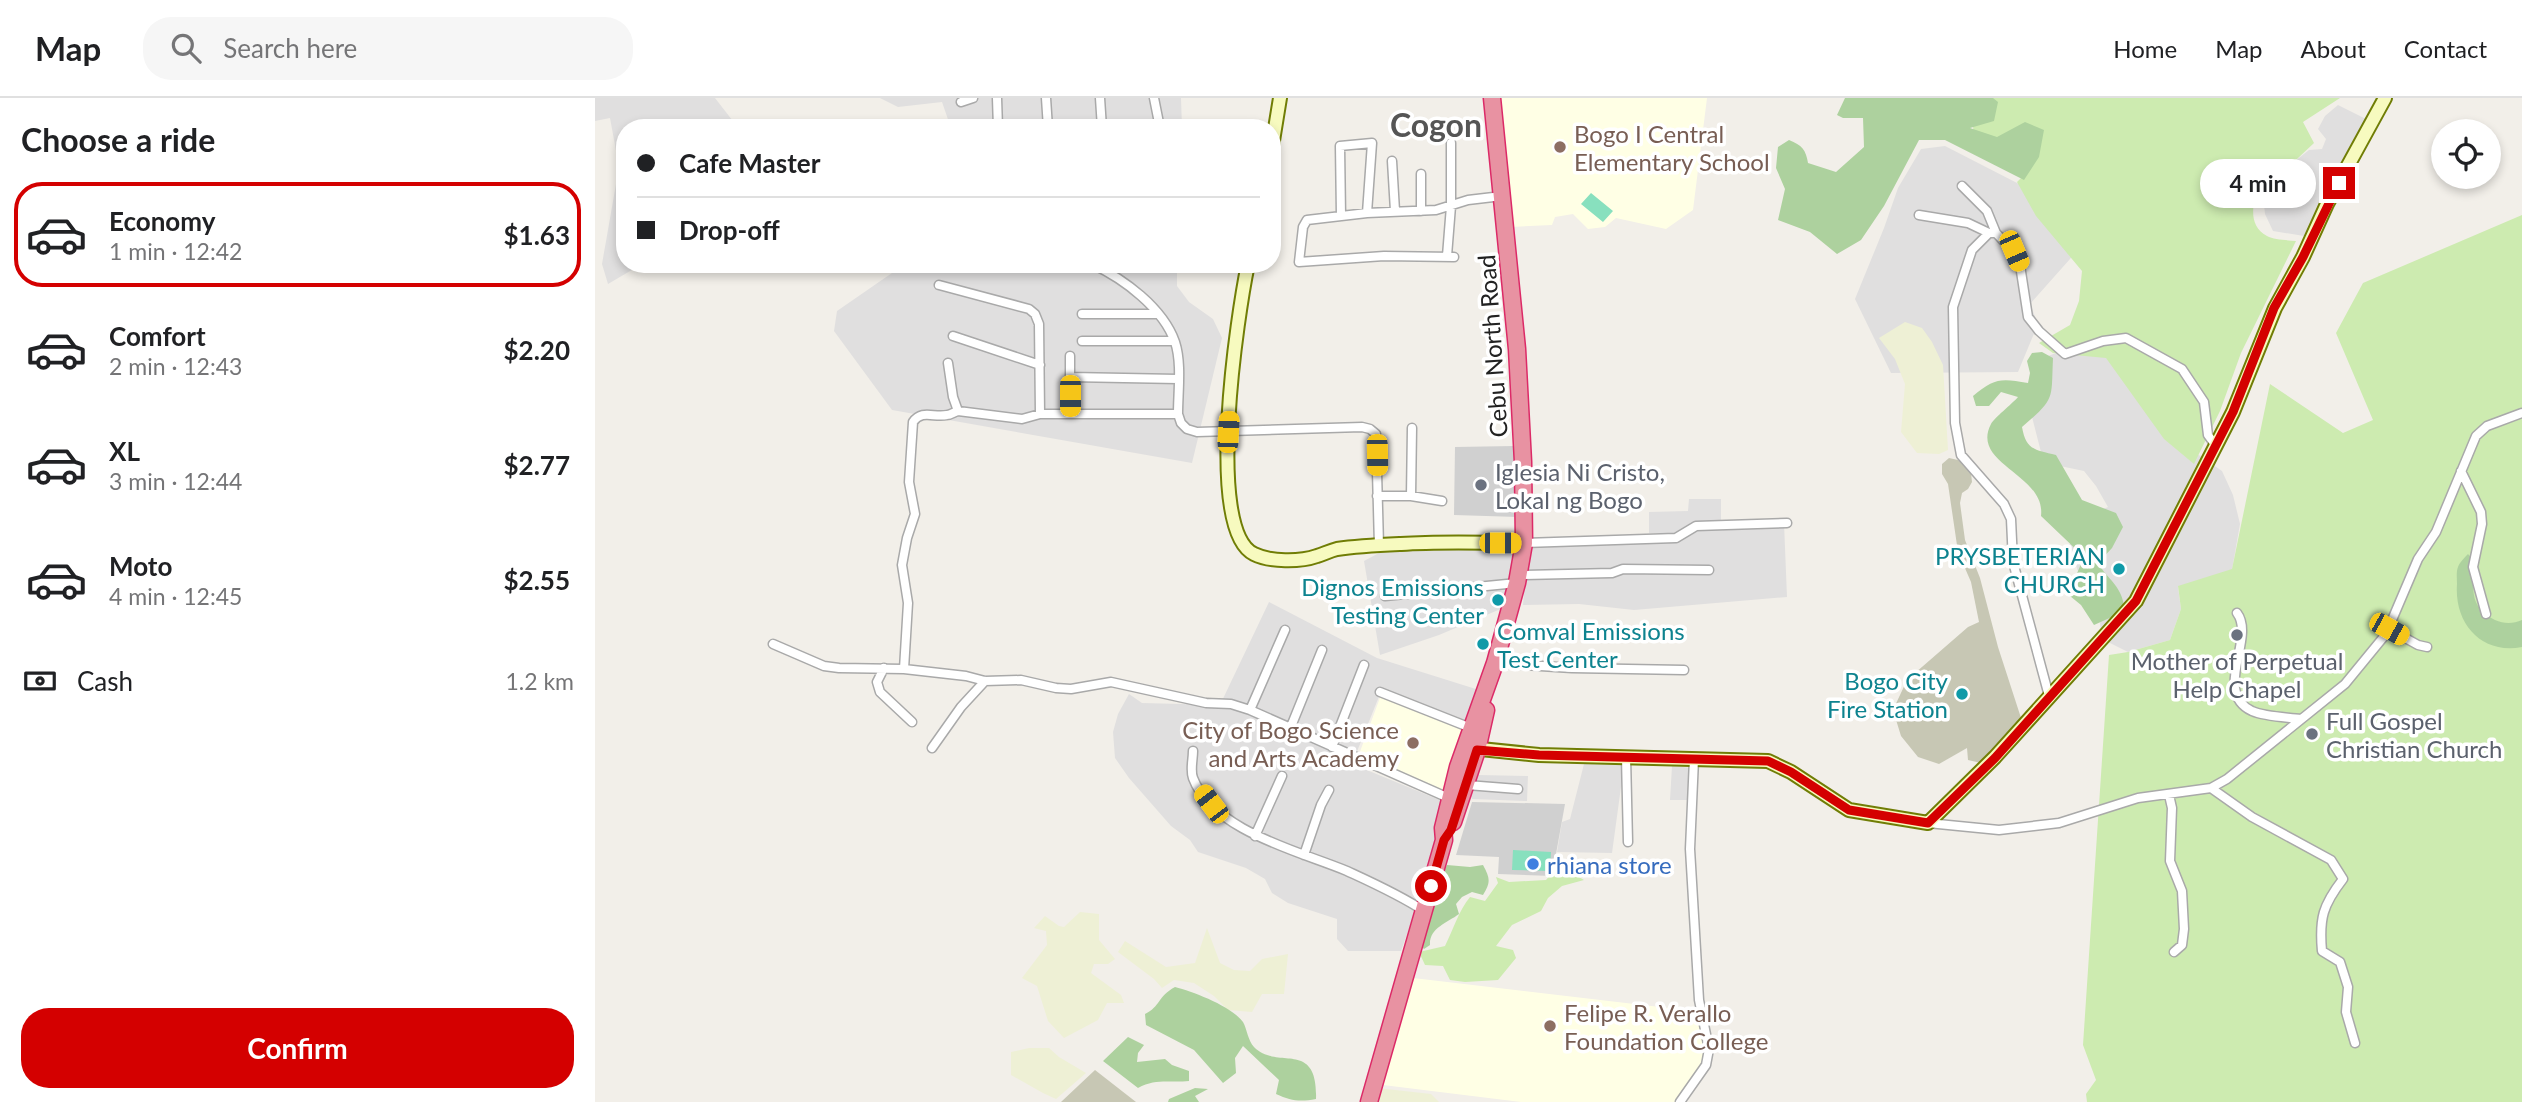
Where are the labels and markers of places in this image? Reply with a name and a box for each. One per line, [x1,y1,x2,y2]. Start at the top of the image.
place label: Bogo I Central Elementary School [1574,119,1770,176]
marker: Bogo I Central Elementary School [1552,139,1568,155]
place label: Iglesia Ni Cristo, Lokal ng Bogo [1495,457,1665,514]
marker: Iglesia Ni Cristo, Lokal ng Bogo [1473,477,1489,493]
place label: PRYSBETERIAN CHURCH [1935,541,2105,598]
marker: PRYSBETERIAN CHURCH [2111,561,2127,577]
place label: Dignos Emissions Testing Center [1301,572,1484,629]
marker: Dignos Emissions Testing Center [1490,592,1506,608]
place label: Comval Emissions Test Center [1497,616,1685,673]
marker: Mother of Perpetual Help Chapel [2229,627,2245,643]
marker: Comval Emissions Test Center [1475,636,1491,652]
place label: Mother of Perpetual Help Chapel [2131,646,2343,703]
place label: Bogo City Fire Station [1827,666,1949,723]
marker: Bogo City Fire Station [1954,686,1970,702]
place label: Full Gospel Christian Church [2326,706,2502,763]
place label: City of Bogo Science and Arts Academy [1182,715,1400,772]
marker: Full Gospel Christian Church [2304,726,2320,742]
marker: City of Bogo Science and Arts Academy [1405,735,1421,751]
place label: rhiana store [1547,850,1672,879]
marker: rhiana store [1525,856,1541,872]
place label: Felipe R. Verallo Foundation College [1564,998,1768,1055]
marker: Felipe R. Verallo Foundation College [1542,1018,1558,1034]

